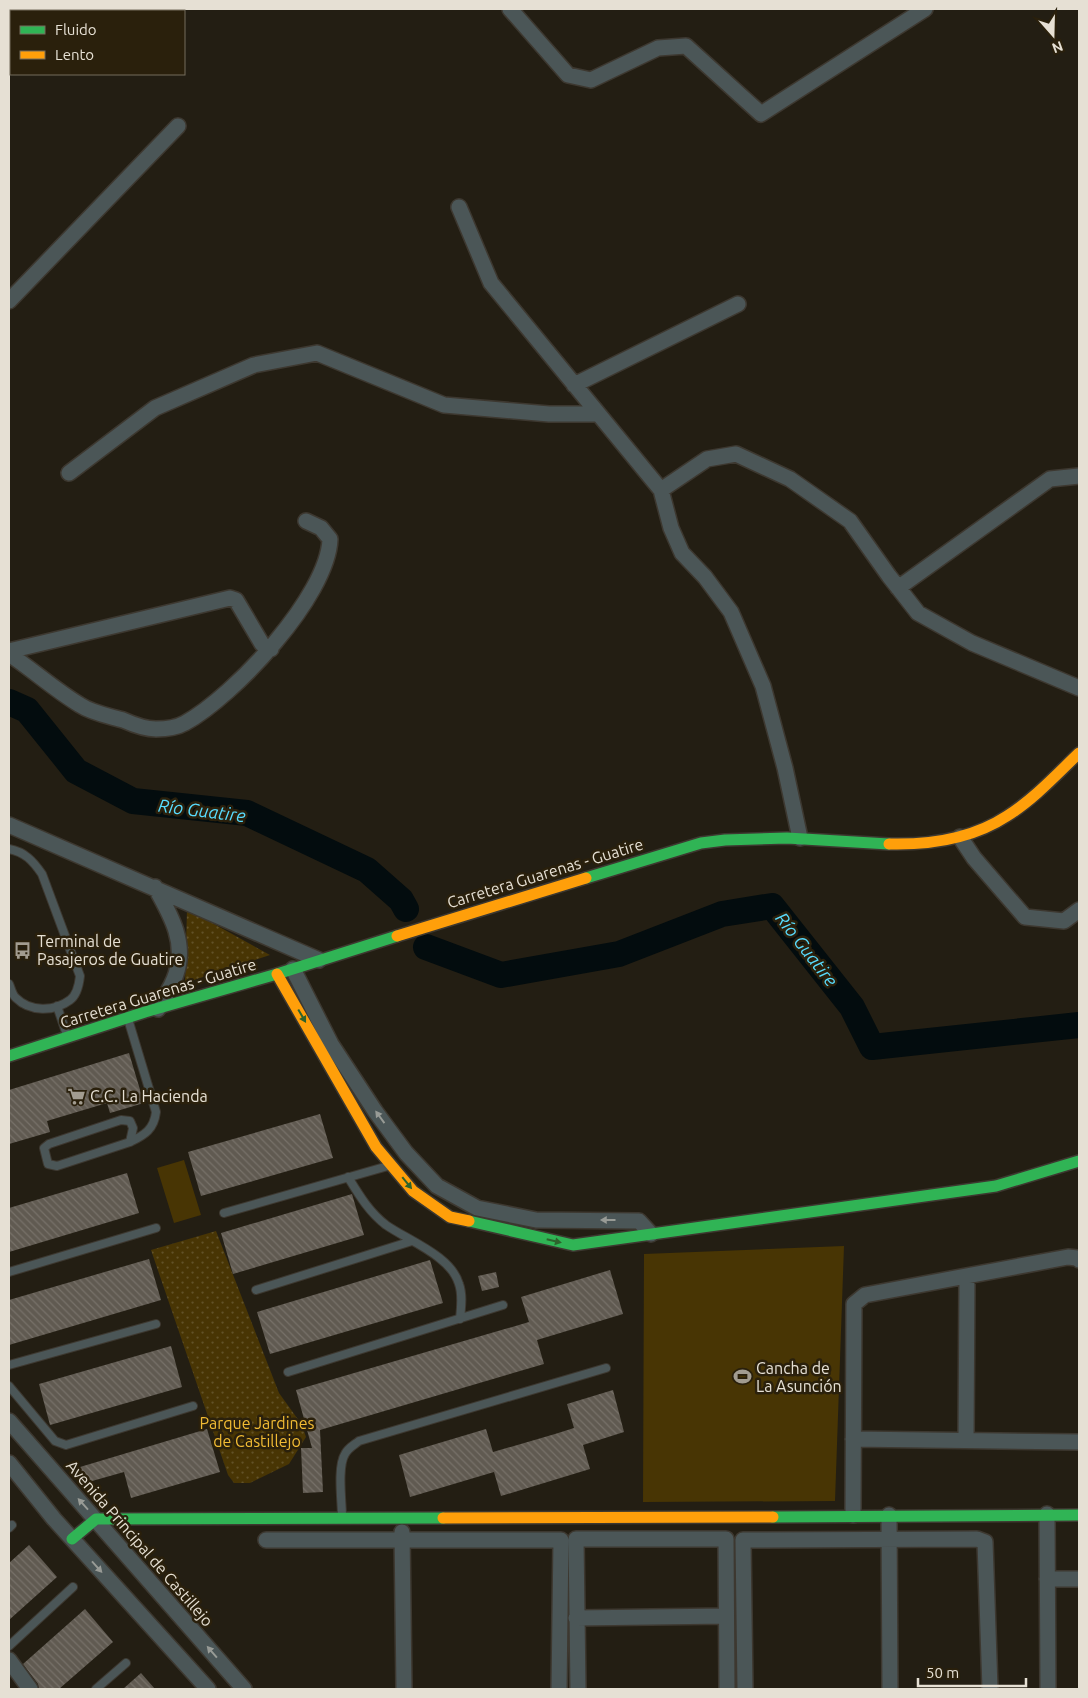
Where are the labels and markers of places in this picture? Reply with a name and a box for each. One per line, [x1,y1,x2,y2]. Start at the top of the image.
place label: Terminal de Pasajeros de Guatire [37,932,183,968]
bus stop icon: Terminal de Pasajeros de Guatire [13,940,33,960]
supermarket icon: C.C. La Hacienda [66,1086,86,1106]
place label: C.C. La Hacienda [90,1087,208,1105]
place label: Cancha de La Asunción [756,1359,842,1395]
sports icon: Cancha de La Asunción [732,1367,752,1387]

